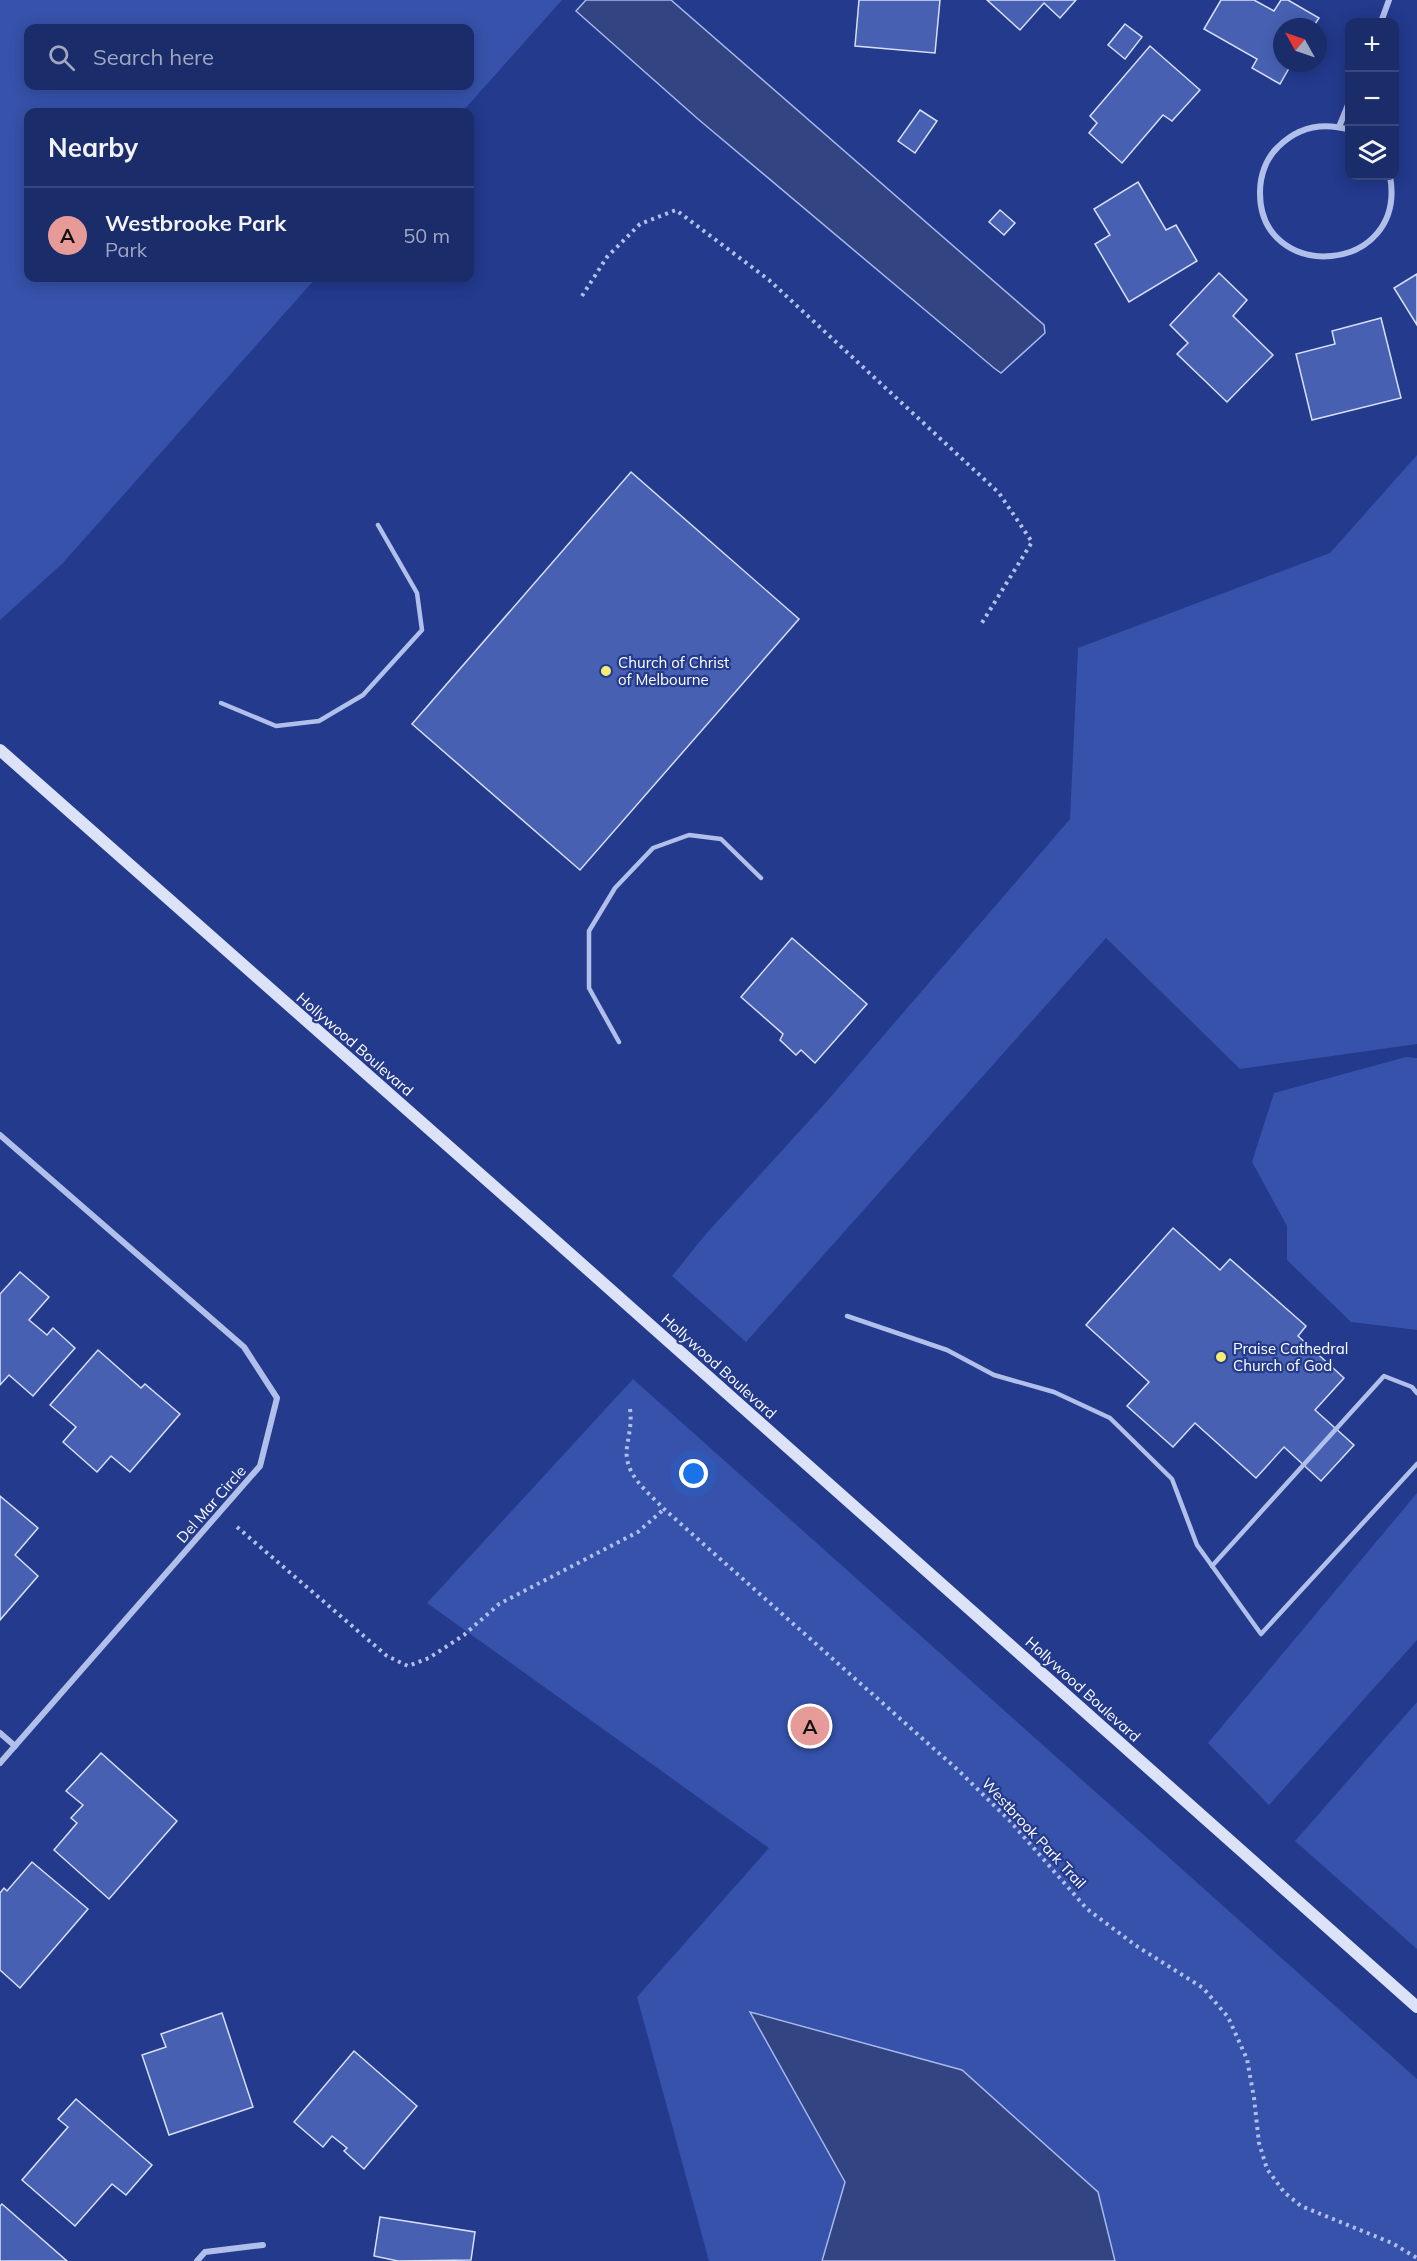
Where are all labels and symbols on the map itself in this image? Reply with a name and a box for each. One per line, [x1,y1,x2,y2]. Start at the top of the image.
north arrow [1273,18,1327,72]
place label: Church of Christ of Melbourne [618,653,729,689]
marker: Church of Christ of Melbourne [599,664,613,678]
street label: Hollywood Boulevard [293,988,417,1100]
street label: Hollywood Boulevard [657,1309,781,1423]
place label: Praise Cathedral Church of God [1233,1339,1348,1375]
marker: Praise Cathedral Church of God [1214,1350,1228,1364]
your location [679,1459,708,1488]
street label: Del Mar Circle [172,1461,250,1547]
street label: Hollywood Boulevard [1021,1632,1145,1746]
pin: A [790,1704,830,1748]
street label: Westbrook Park Trail [978,1774,1090,1892]

